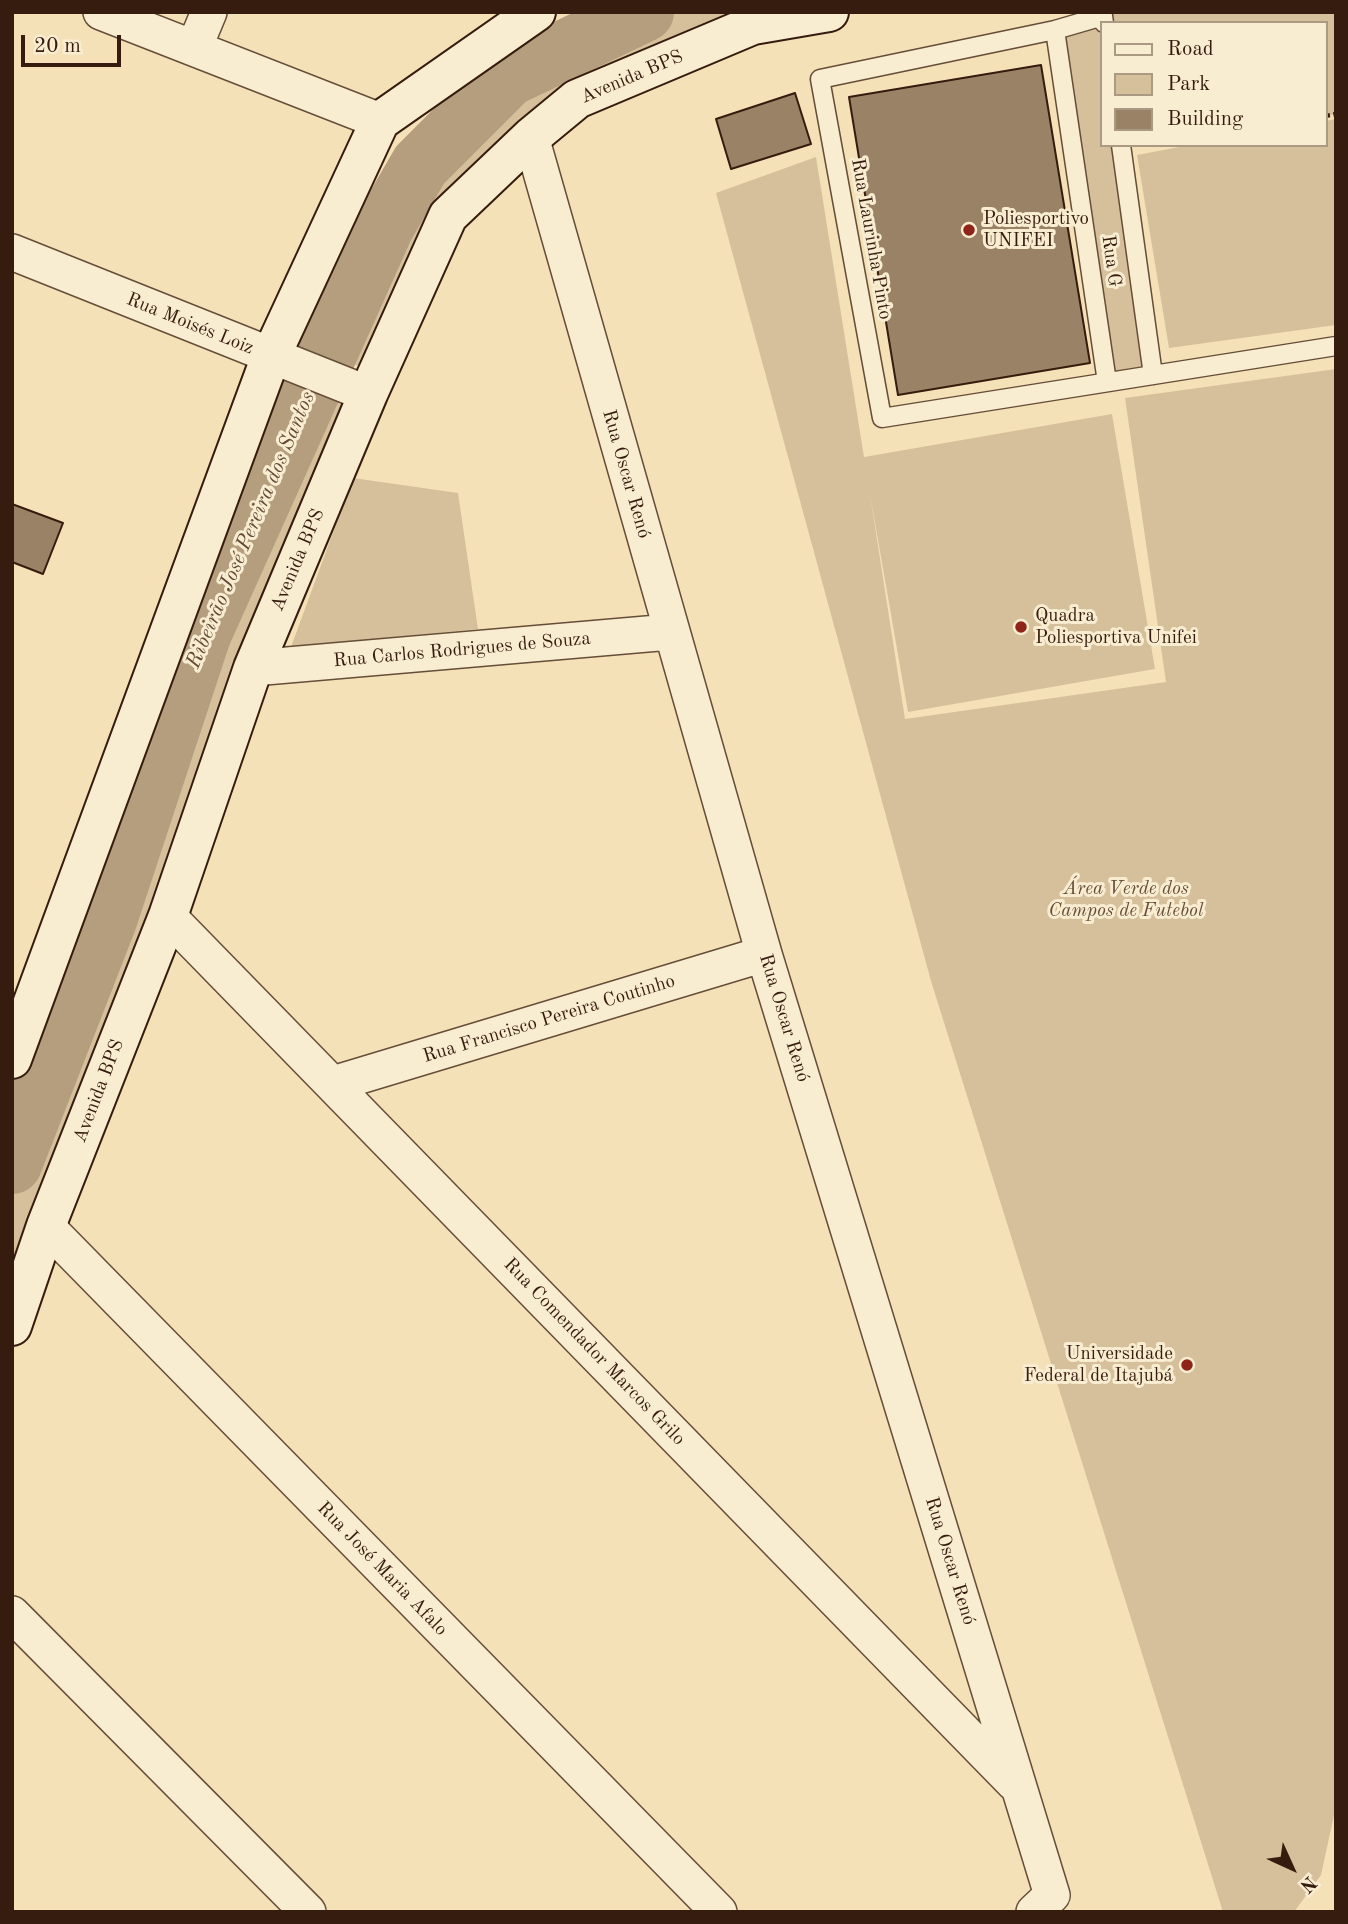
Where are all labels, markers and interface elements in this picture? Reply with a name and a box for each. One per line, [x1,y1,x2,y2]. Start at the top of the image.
scale bar [24,21,124,65]
legend [1100,21,1327,147]
text: 20 m [34,36,81,57]
text: Road [1167,39,1214,60]
street label: Avenida BPS [577,45,687,109]
text: Park [1167,74,1210,95]
text: Building [1167,109,1243,130]
street label: Rua Laurinha Pinto [846,157,896,321]
place label: Poliesportivo UNIFEI [983,208,1089,252]
marker: Poliesportivo UNIFEI [961,222,977,238]
street label: Rua G [1096,234,1126,288]
street label: Rua Moisés Loiz [123,288,257,360]
water label: Ribeirão José Pereira dos Santos [181,388,321,672]
street label: Rua Oscar Renó [597,407,655,541]
street label: Avenida BPS [266,505,330,615]
place label: Quadra Poliesportiva Unifei [1035,605,1197,649]
marker: Quadra Poliesportiva Unifei [1013,619,1029,635]
street label: Rua Carlos Rodrigues de Souza [332,627,592,673]
park label: Área Verde dos Campos de Futebol [1049,878,1203,922]
street label: Rua Oscar Renó [754,951,814,1085]
street label: Rua Francisco Pereira Coutinho [420,970,678,1068]
street label: Avenida BPS [69,1036,129,1146]
street label: Rua Comendador Marcos Grilo [498,1253,690,1451]
place label: Universidade Federal de Itajubá [1024,1343,1173,1387]
marker: Universidade Federal de Itajubá [1179,1357,1195,1373]
street label: Rua Oscar Renó [920,1494,980,1628]
street label: Rua José Maria Afalo [312,1497,452,1641]
north arrow [1257,1833,1327,1903]
text: N [1295,1871,1319,1895]

